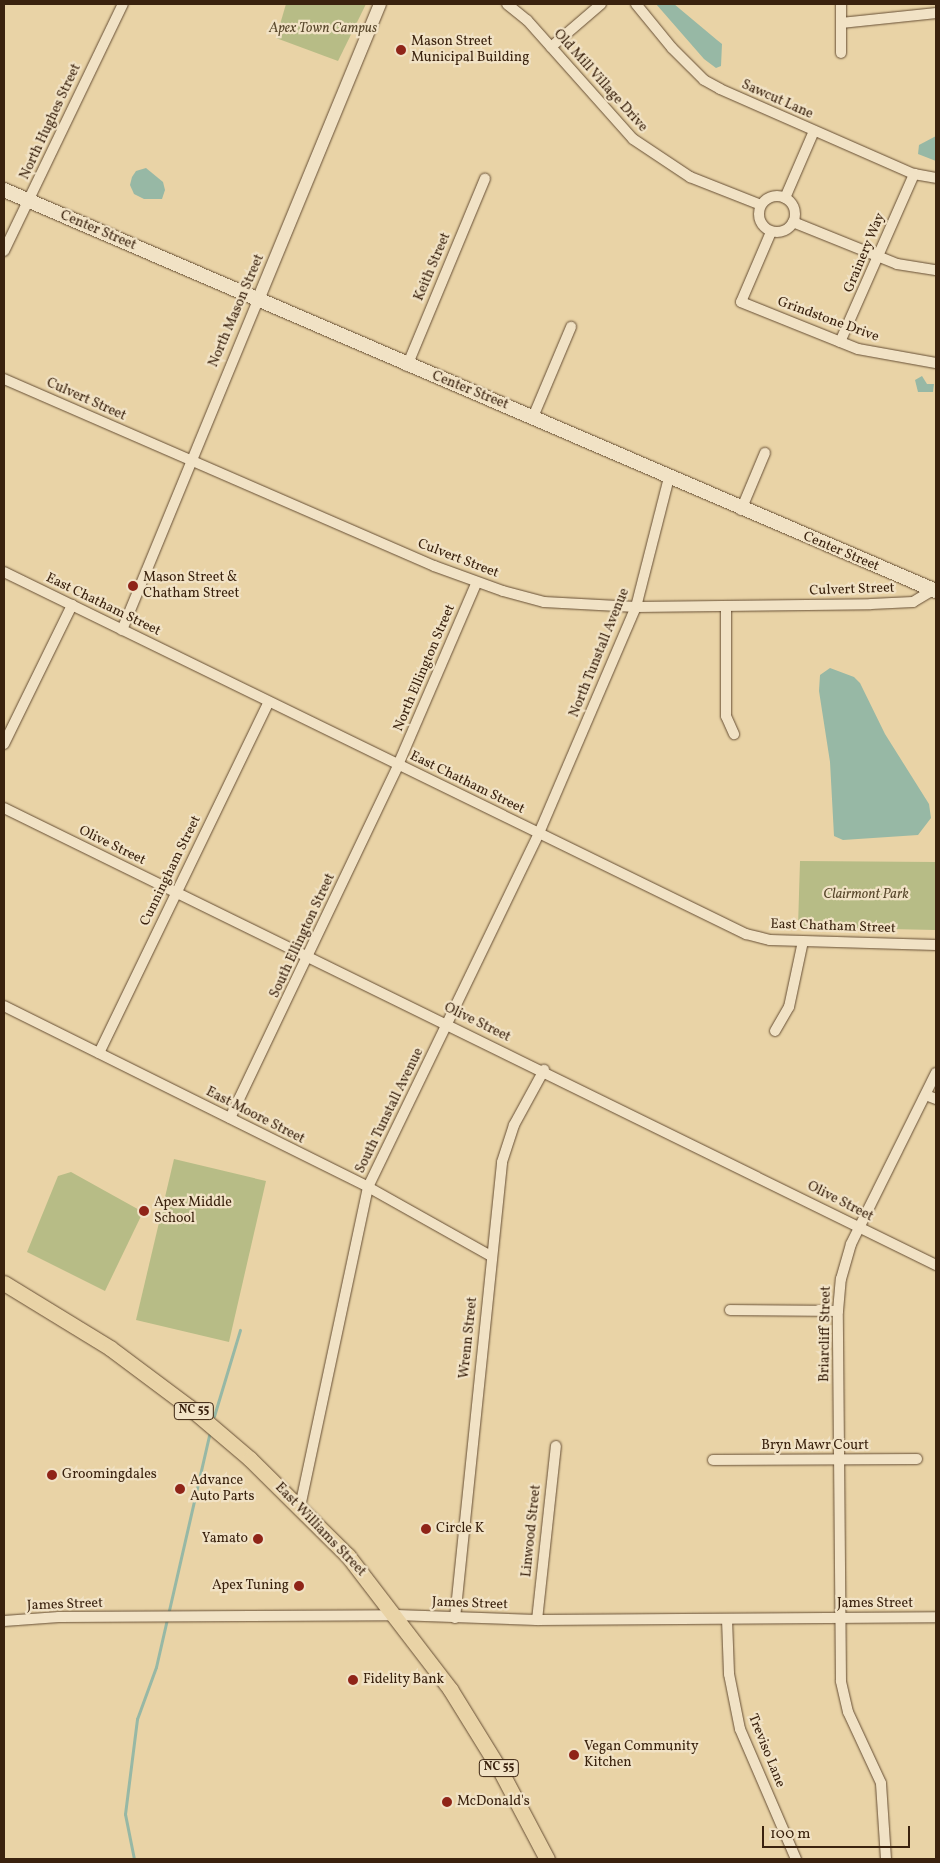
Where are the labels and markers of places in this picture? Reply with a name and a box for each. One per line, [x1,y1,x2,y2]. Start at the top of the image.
place label: Mason Street Municipal Building [411,34,529,66]
marker: Mason Street Municipal Building [395,44,407,56]
place label: Mason Street & Chatham Street [143,570,239,602]
marker: Mason Street & Chatham Street [127,580,139,592]
place label: Apex Middle School [154,1195,232,1228]
marker: Apex Middle School [138,1205,150,1217]
place label: Groomingdales [62,1467,157,1483]
marker: Groomingdales [46,1469,58,1481]
place label: Advance Auto Parts [190,1473,254,1505]
marker: Advance Auto Parts [174,1483,186,1495]
place label: Circle K [436,1521,484,1537]
marker: Circle K [420,1523,432,1535]
place label: Yamato [202,1531,248,1547]
marker: Yamato [252,1533,264,1545]
place label: Apex Tuning [211,1578,289,1594]
marker: Apex Tuning [293,1580,305,1592]
place label: Fidelity Bank [363,1672,445,1688]
marker: Fidelity Bank [347,1674,359,1686]
place label: Vegan Community Kitchen [584,1739,699,1771]
marker: Vegan Community Kitchen [568,1749,580,1761]
place label: McDonald's [457,1794,530,1810]
marker: McDonald's [441,1796,453,1808]

